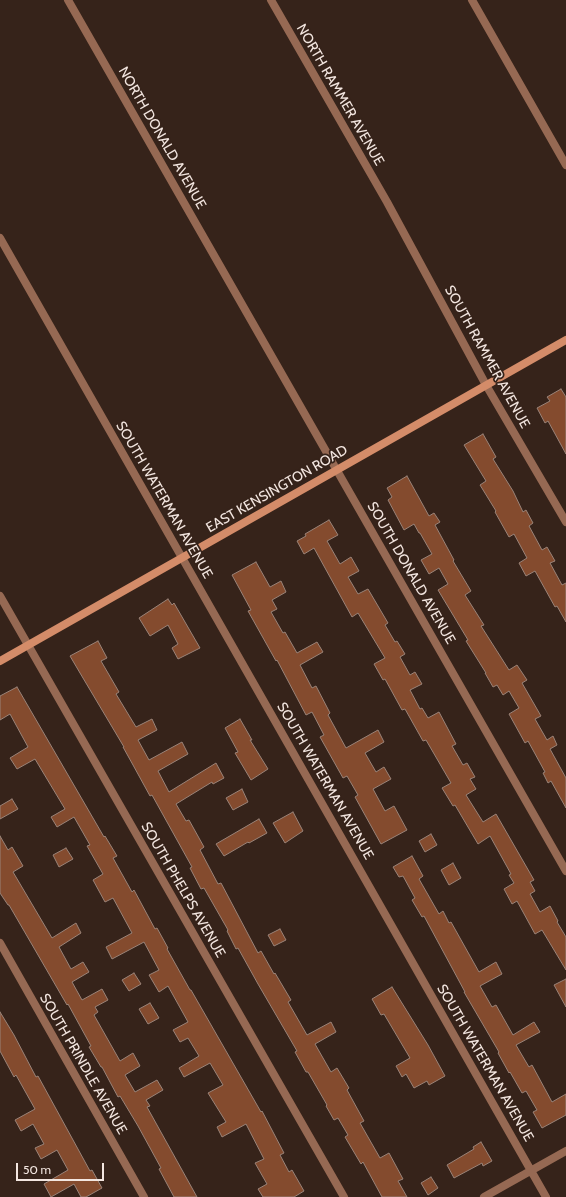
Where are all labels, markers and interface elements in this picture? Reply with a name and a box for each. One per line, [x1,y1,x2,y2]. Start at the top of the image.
street label: NORTH RAMMER AVENUE [293,21,387,169]
street label: NORTH DONALD AVENUE [114,64,210,212]
street label: SOUTH RAMMER AVENUE [441,283,533,431]
street label: SOUTH WATERMAN AVENUE [112,418,216,582]
street label: EAST KENSINGTON ROAD [203,442,351,536]
street label: SOUTH DONALD AVENUE [363,499,459,647]
street label: SOUTH WATERMAN AVENUE [273,699,377,863]
street label: SOUTH PHELPS AVENUE [137,819,229,961]
street label: SOUTH WATERMAN AVENUE [433,981,537,1145]
street label: SOUTH PRINDLE AVENUE [36,991,130,1137]
scale bar [18,1155,106,1181]
text: 50 m [23,1162,51,1177]

